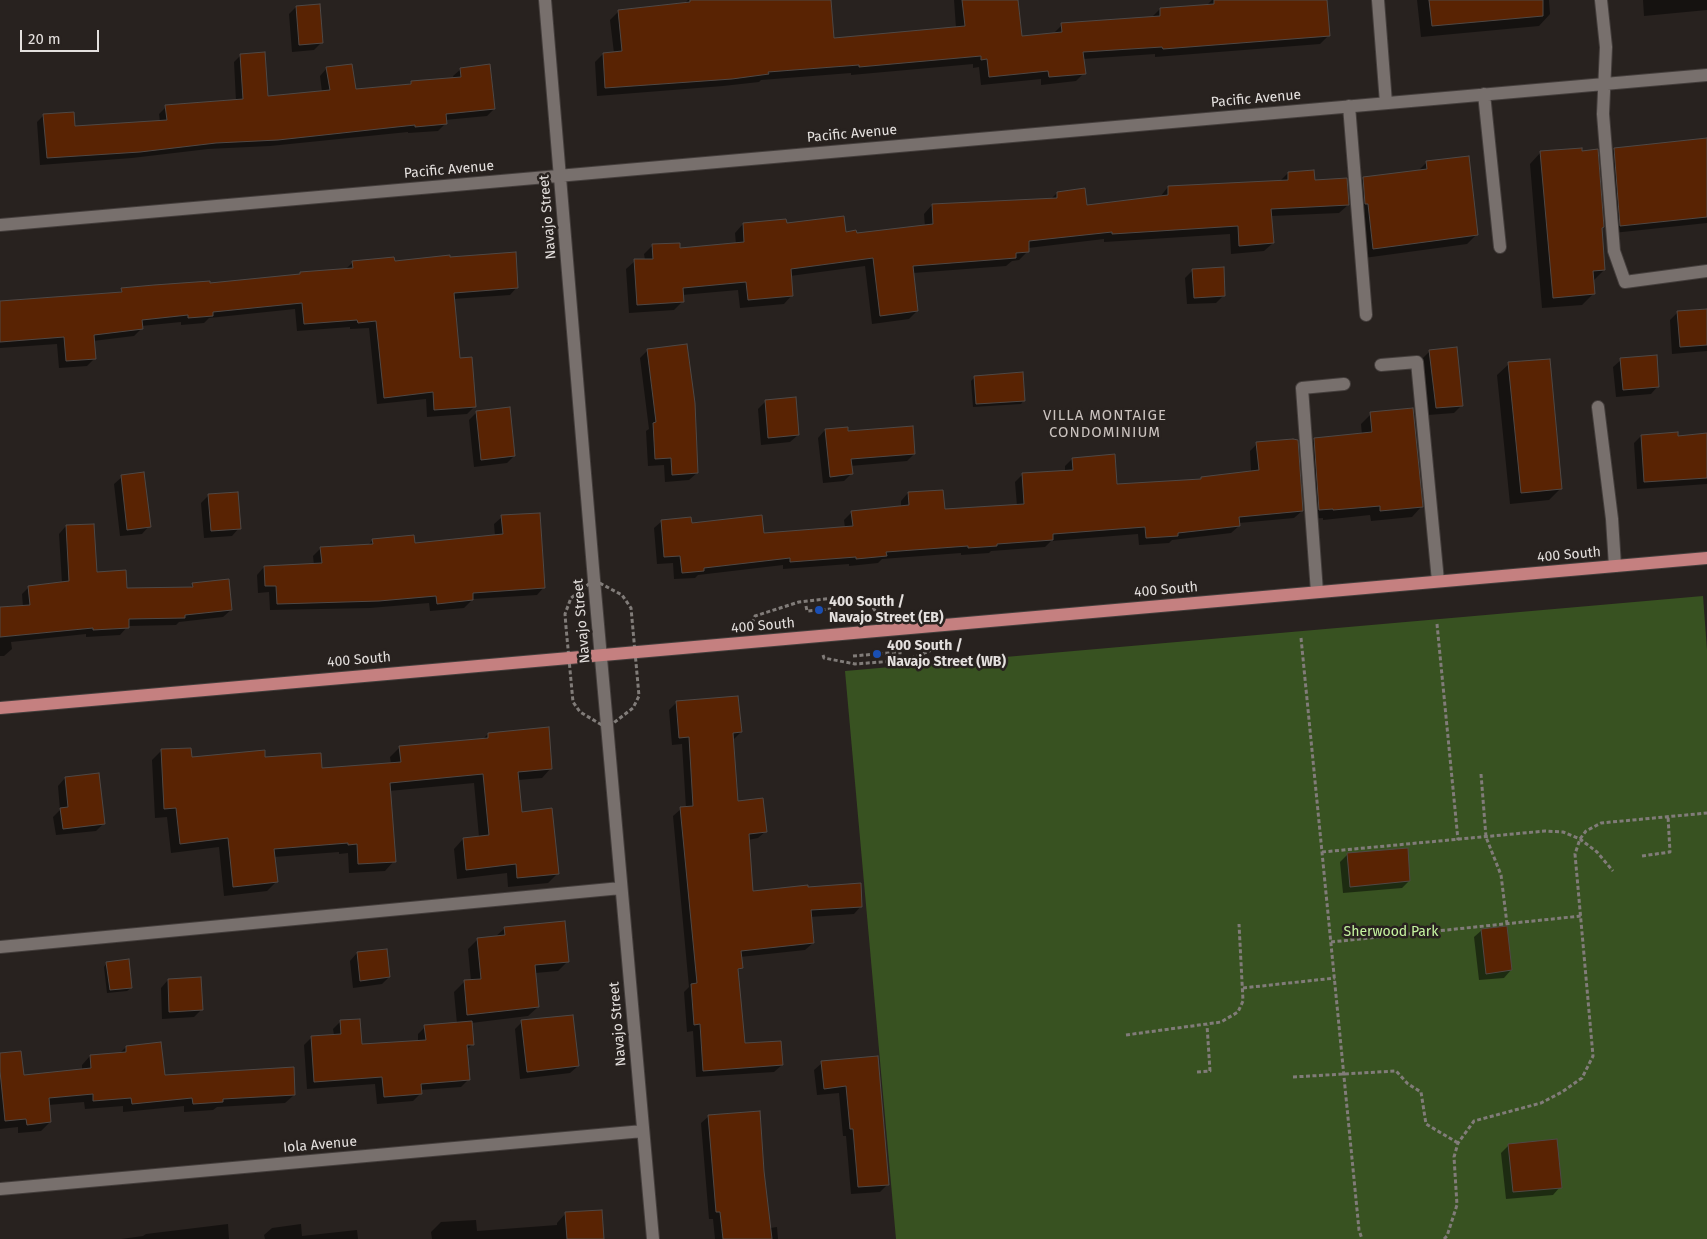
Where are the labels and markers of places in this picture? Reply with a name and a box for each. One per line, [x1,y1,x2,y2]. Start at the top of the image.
place label: 400 South / Navajo Street (EB) [829,594,943,626]
marker: 400 South / Navajo Street (EB) [813,604,825,616]
place label: 400 South / Navajo Street (WB) [887,638,1006,670]
marker: 400 South / Navajo Street (WB) [871,648,883,660]

